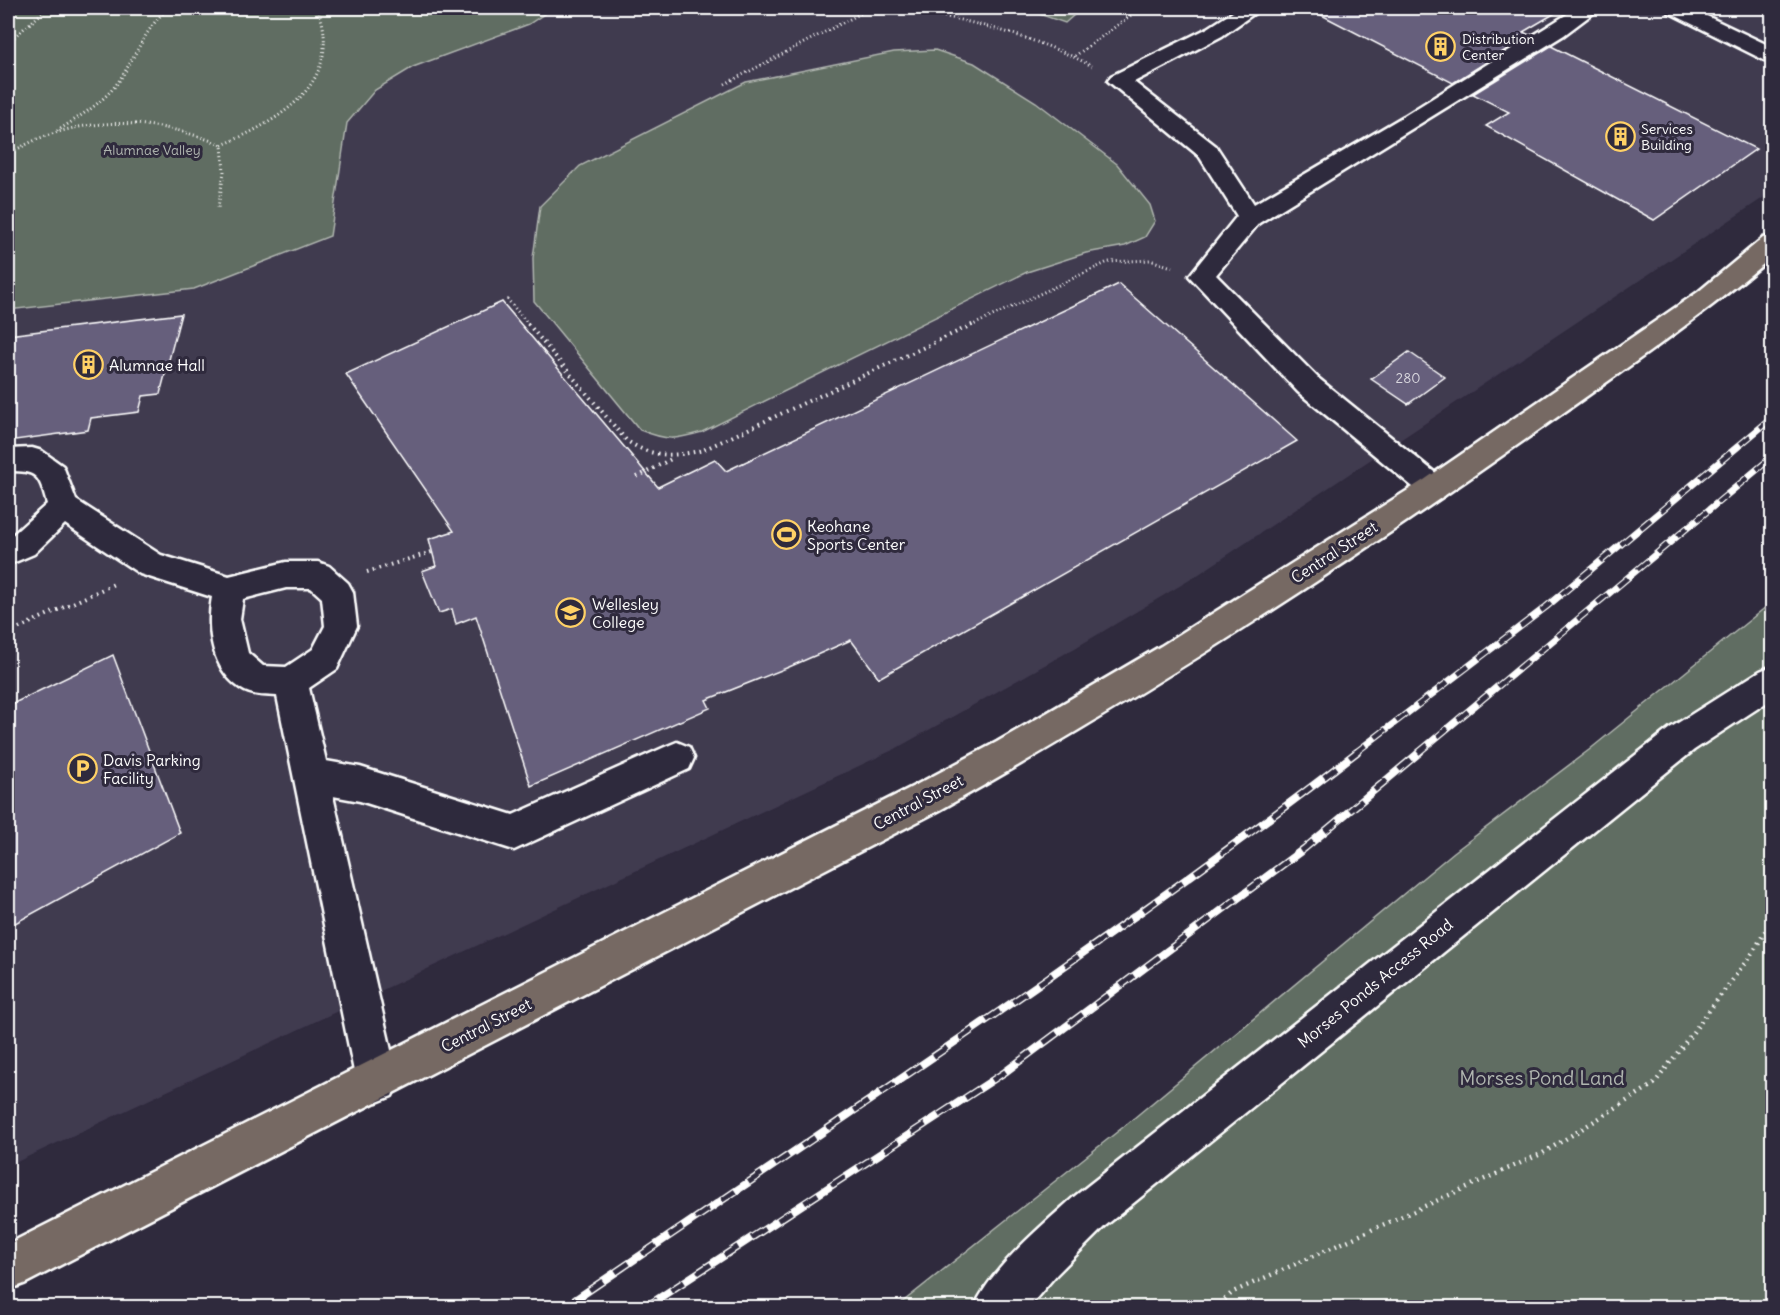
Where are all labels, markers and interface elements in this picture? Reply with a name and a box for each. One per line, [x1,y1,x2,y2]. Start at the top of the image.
place label: Distribution Center [1462,30,1535,64]
building icon: Distribution Center [1425,31,1457,63]
place label: Services Building [1641,120,1693,154]
building icon: Services Building [1604,121,1636,153]
park label: Alumnae Valley [103,141,201,159]
building icon: Alumnae Hall [72,349,104,381]
place label: Alumnae Hall [109,355,205,375]
house number: 280 [1396,369,1420,387]
place label: Keohane Sports Center [807,516,906,554]
street label: Central Street [1287,516,1381,587]
sports icon: Keohane Sports Center [770,519,802,551]
place label: Wellesley College [592,594,659,632]
school or university icon: Wellesley College [555,597,587,629]
place label: Davis Parking Facility [103,750,201,788]
parking icon: Davis Parking Facility [66,753,98,785]
street label: Central Street [870,770,967,834]
street label: Morses Ponds Access Road [1293,914,1457,1052]
street label: Central Street [437,993,535,1056]
park label: Morses Pond Land [1459,1065,1625,1090]

